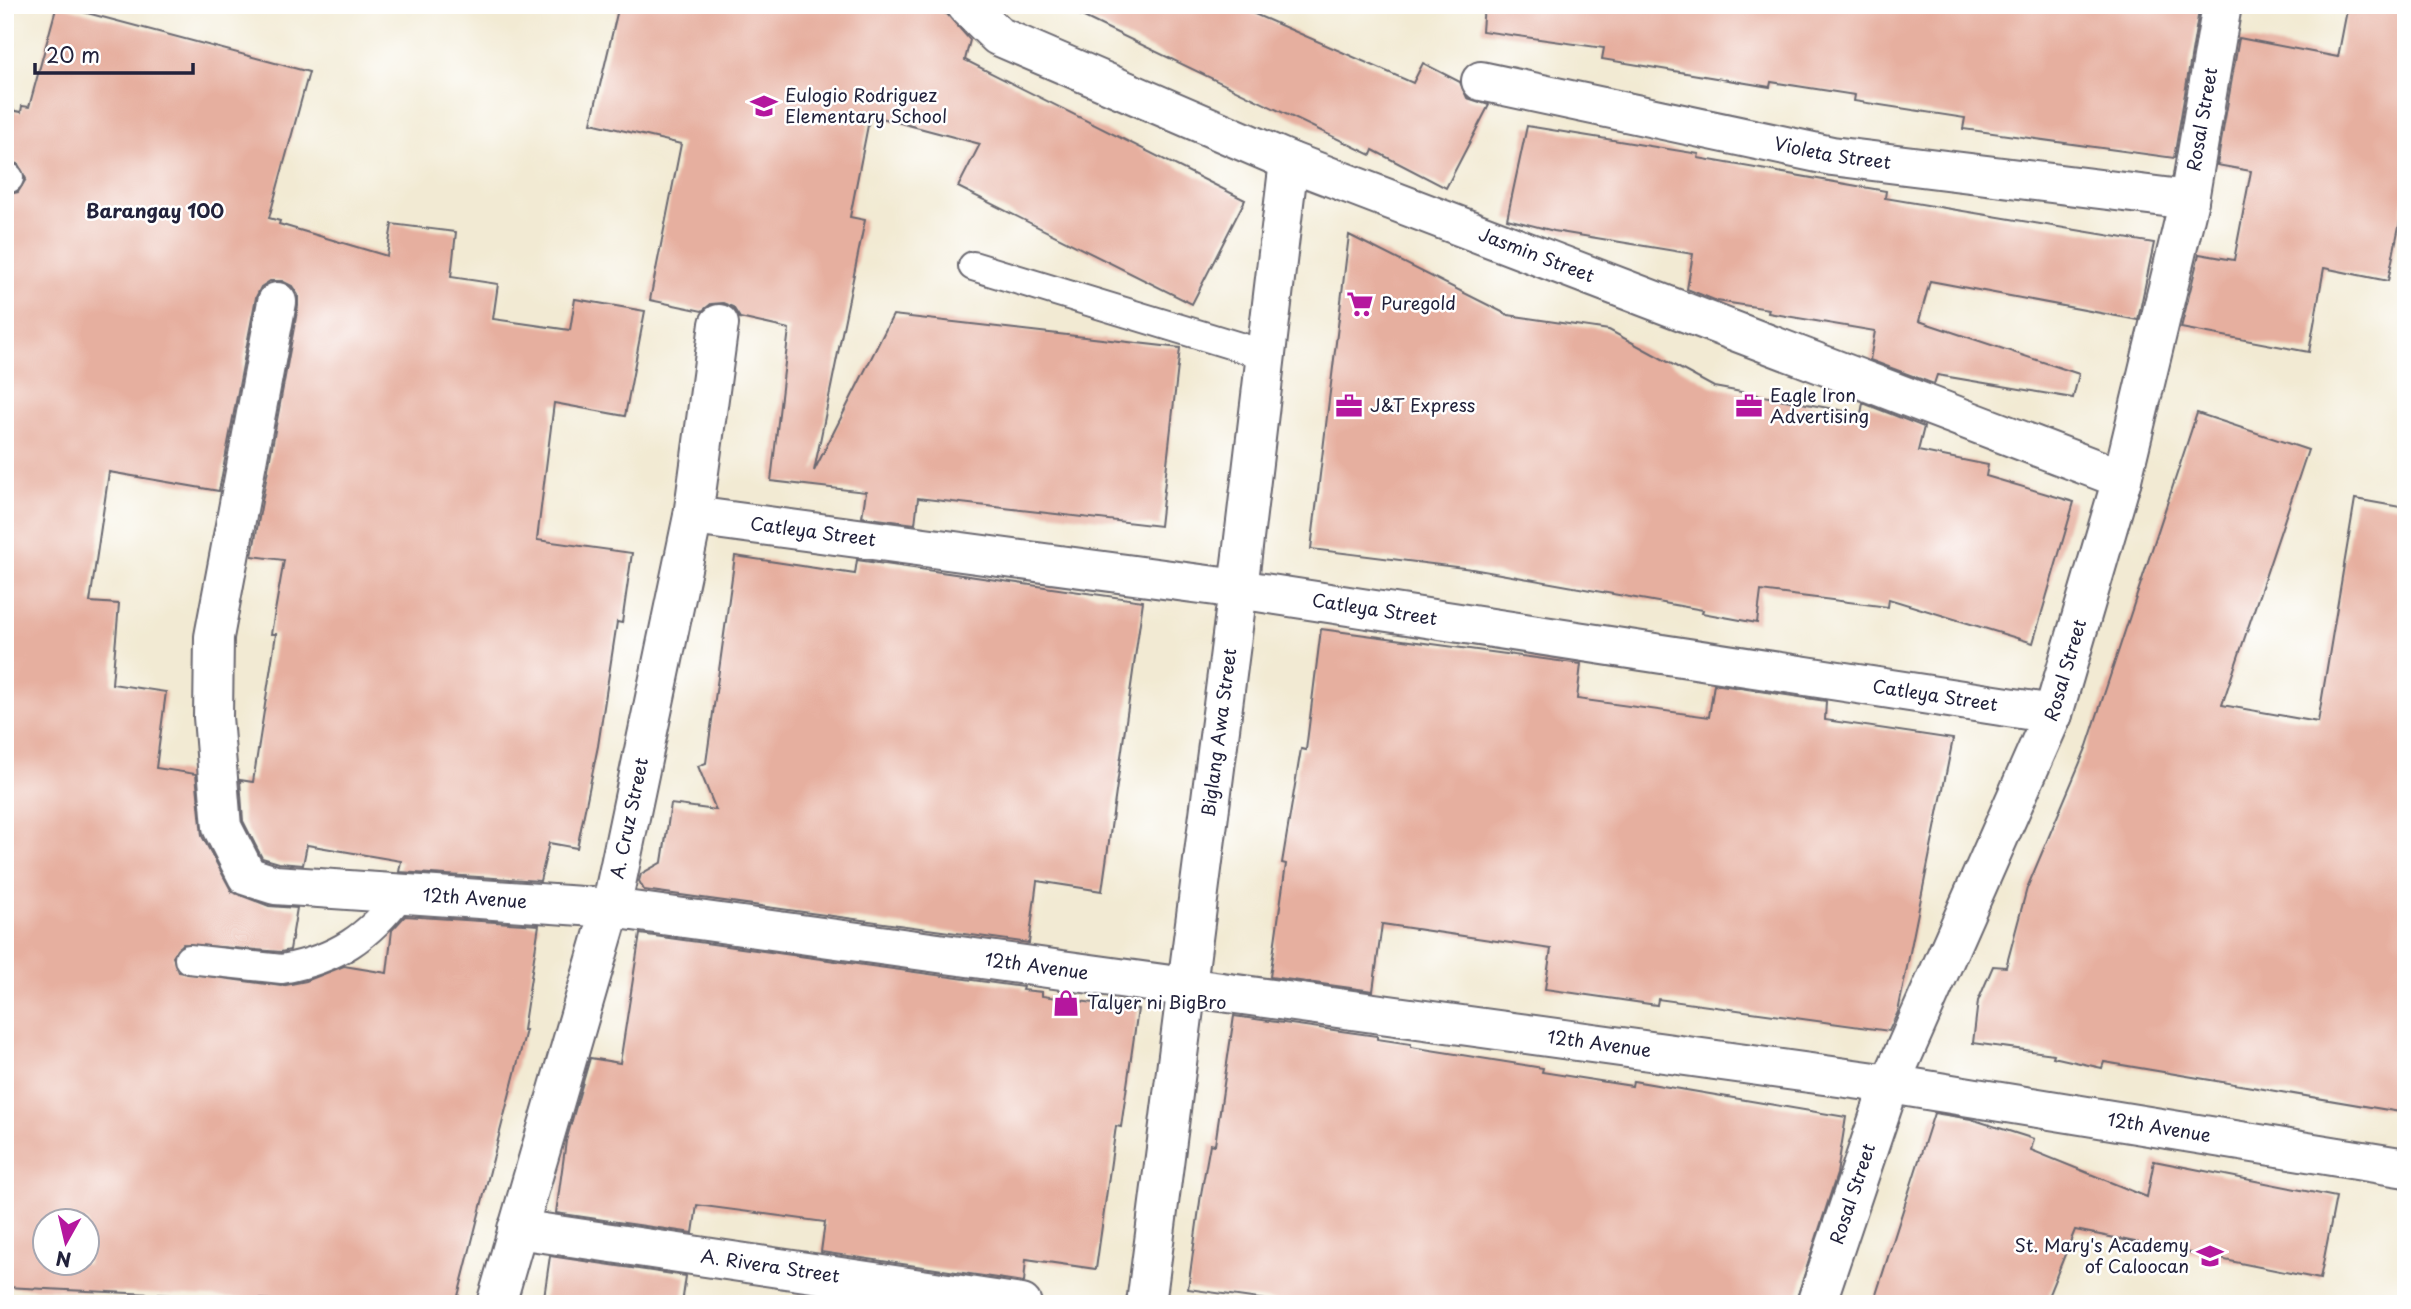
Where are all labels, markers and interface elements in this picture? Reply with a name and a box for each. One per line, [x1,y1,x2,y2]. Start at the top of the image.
scale bar [35,32,192,76]
text: 20 m [46,38,100,70]
street label: Rosal Street [2179,65,2223,173]
place label: Eulogio Rodriguez Elementary School [785,81,947,129]
school or university icon: Eulogio Rodriguez Elementary School [749,91,779,121]
street label: Violeta Street [1772,129,1893,175]
district label: Barangay 100 [86,196,224,224]
street label: Jasmin Street [1475,220,1599,288]
supermarket icon: Puregold [1345,289,1375,319]
place label: Puregold [1381,289,1456,316]
place label: Eagle Iron Advertising [1770,381,1869,429]
office icon: J&T Express [1334,391,1364,421]
place label: J&T Express [1370,391,1475,418]
office icon: Eagle Iron Advertising [1734,391,1764,421]
street label: Catleya Street [749,509,877,552]
street label: Catleya Street [1310,586,1439,631]
street label: Rosal Street [2037,615,2092,725]
street label: Biglang Awa Street [1194,646,1242,818]
street label: Catleya Street [1871,672,2000,717]
street label: A. Cruz Street [603,755,654,881]
street label: 12th Avenue [422,880,528,914]
street label: 12th Avenue [983,945,1091,986]
shop icon: Talyer ni BigBro [1051,988,1081,1018]
place label: Talyer ni BigBro [1087,988,1226,1015]
street label: 12th Avenue [1546,1022,1653,1063]
street label: 12th Avenue [2105,1105,2213,1148]
street label: Rosal Street [1822,1139,1881,1248]
north arrow [32,1208,102,1278]
place label: St. Mary's Academy of Caloocan [2015,1231,2189,1279]
street label: A. Rivera Street [699,1241,842,1289]
school or university icon: St. Mary's Academy of Caloocan [2195,1241,2225,1271]
text: N [54,1245,73,1275]

